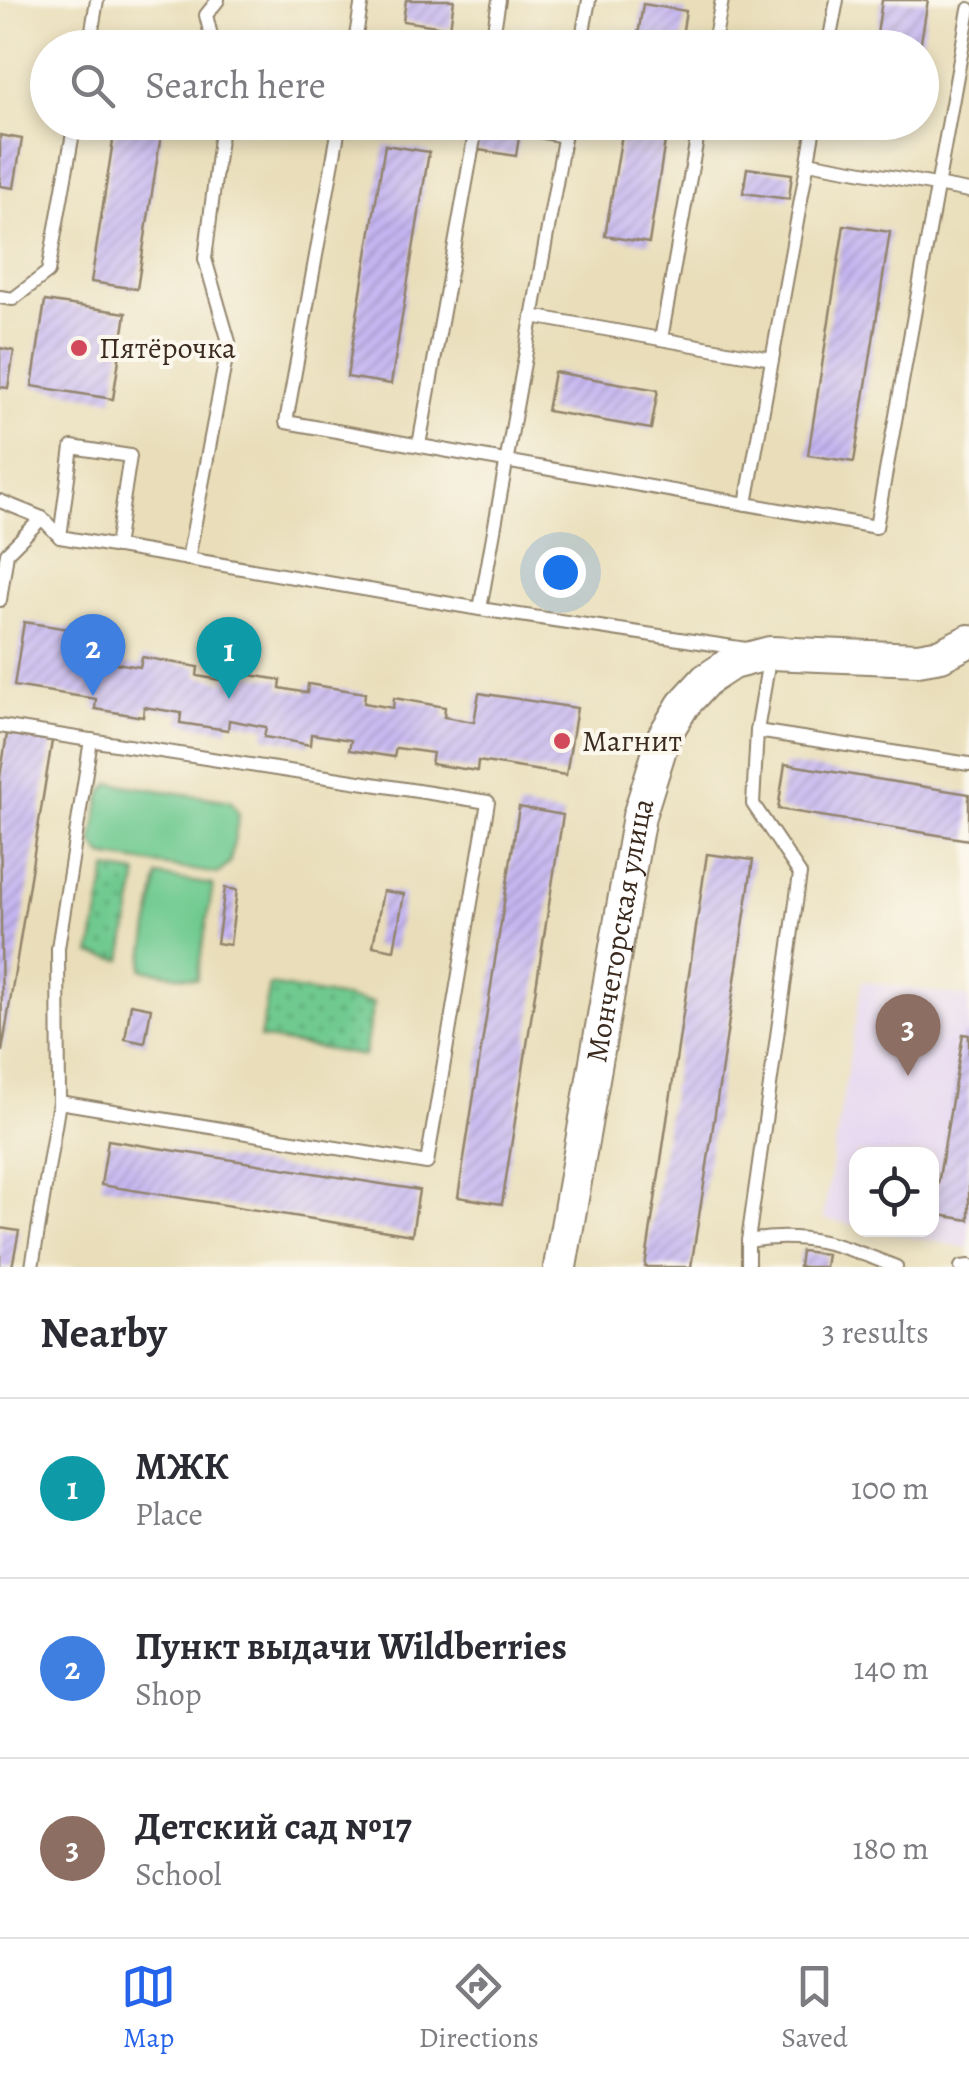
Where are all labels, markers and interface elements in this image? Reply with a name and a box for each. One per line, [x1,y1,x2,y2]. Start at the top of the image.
search box [30,30,939,140]
icon: search [65,58,120,113]
text: Search here [145,59,326,111]
place label: Пятёрочка [99,328,236,368]
marker: Пятёрочка [68,337,90,359]
your location [535,547,586,598]
pin: 2 [61,614,126,696]
pin: 1 [196,616,262,699]
place label: Магнит [582,721,682,761]
marker: Магнит [551,730,573,752]
street label: Мончегорская улица [576,793,664,1066]
pin: 3 [876,994,940,1076]
map controls [849,1147,939,1237]
button: locate [849,1147,939,1237]
text: Nearby [40,1304,167,1361]
text: 3 results [822,1310,929,1354]
text: МЖК [135,1440,229,1492]
text: 1 [67,1466,78,1510]
text: 100 m [851,1466,929,1510]
text: Place [135,1492,203,1536]
text: Пункт выдачи Wildberries [135,1620,567,1672]
text: 2 [65,1646,80,1690]
text: 140 m [854,1646,929,1690]
text: Shop [135,1672,202,1716]
text: Детский сад №17 [135,1800,412,1852]
text: 3 [66,1826,79,1870]
text: 180 m [853,1826,929,1870]
text: School [135,1852,222,1896]
tab: Map [121,1959,176,2057]
tab: Directions [419,1959,539,2057]
tab: Saved [781,1959,848,2057]

